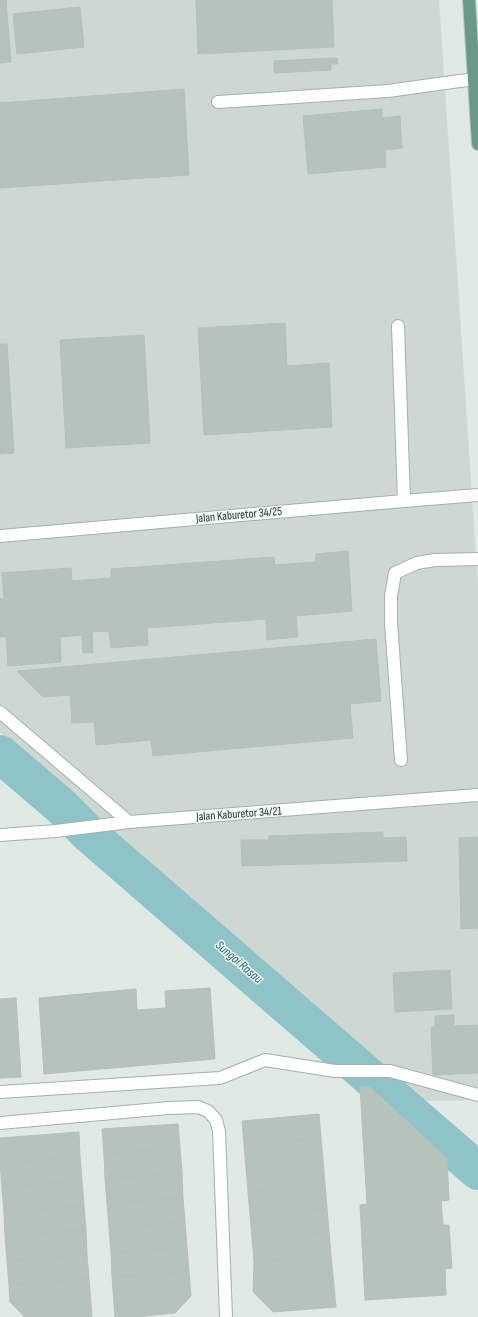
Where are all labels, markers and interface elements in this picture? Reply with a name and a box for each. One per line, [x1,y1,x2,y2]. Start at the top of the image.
street label: Jalan Kaburetor 34/25 [194,504,283,526]
street label: Jalan Kaburetor 34/21 [195,803,283,825]
water label: Sungai Rasau [212,937,266,987]

